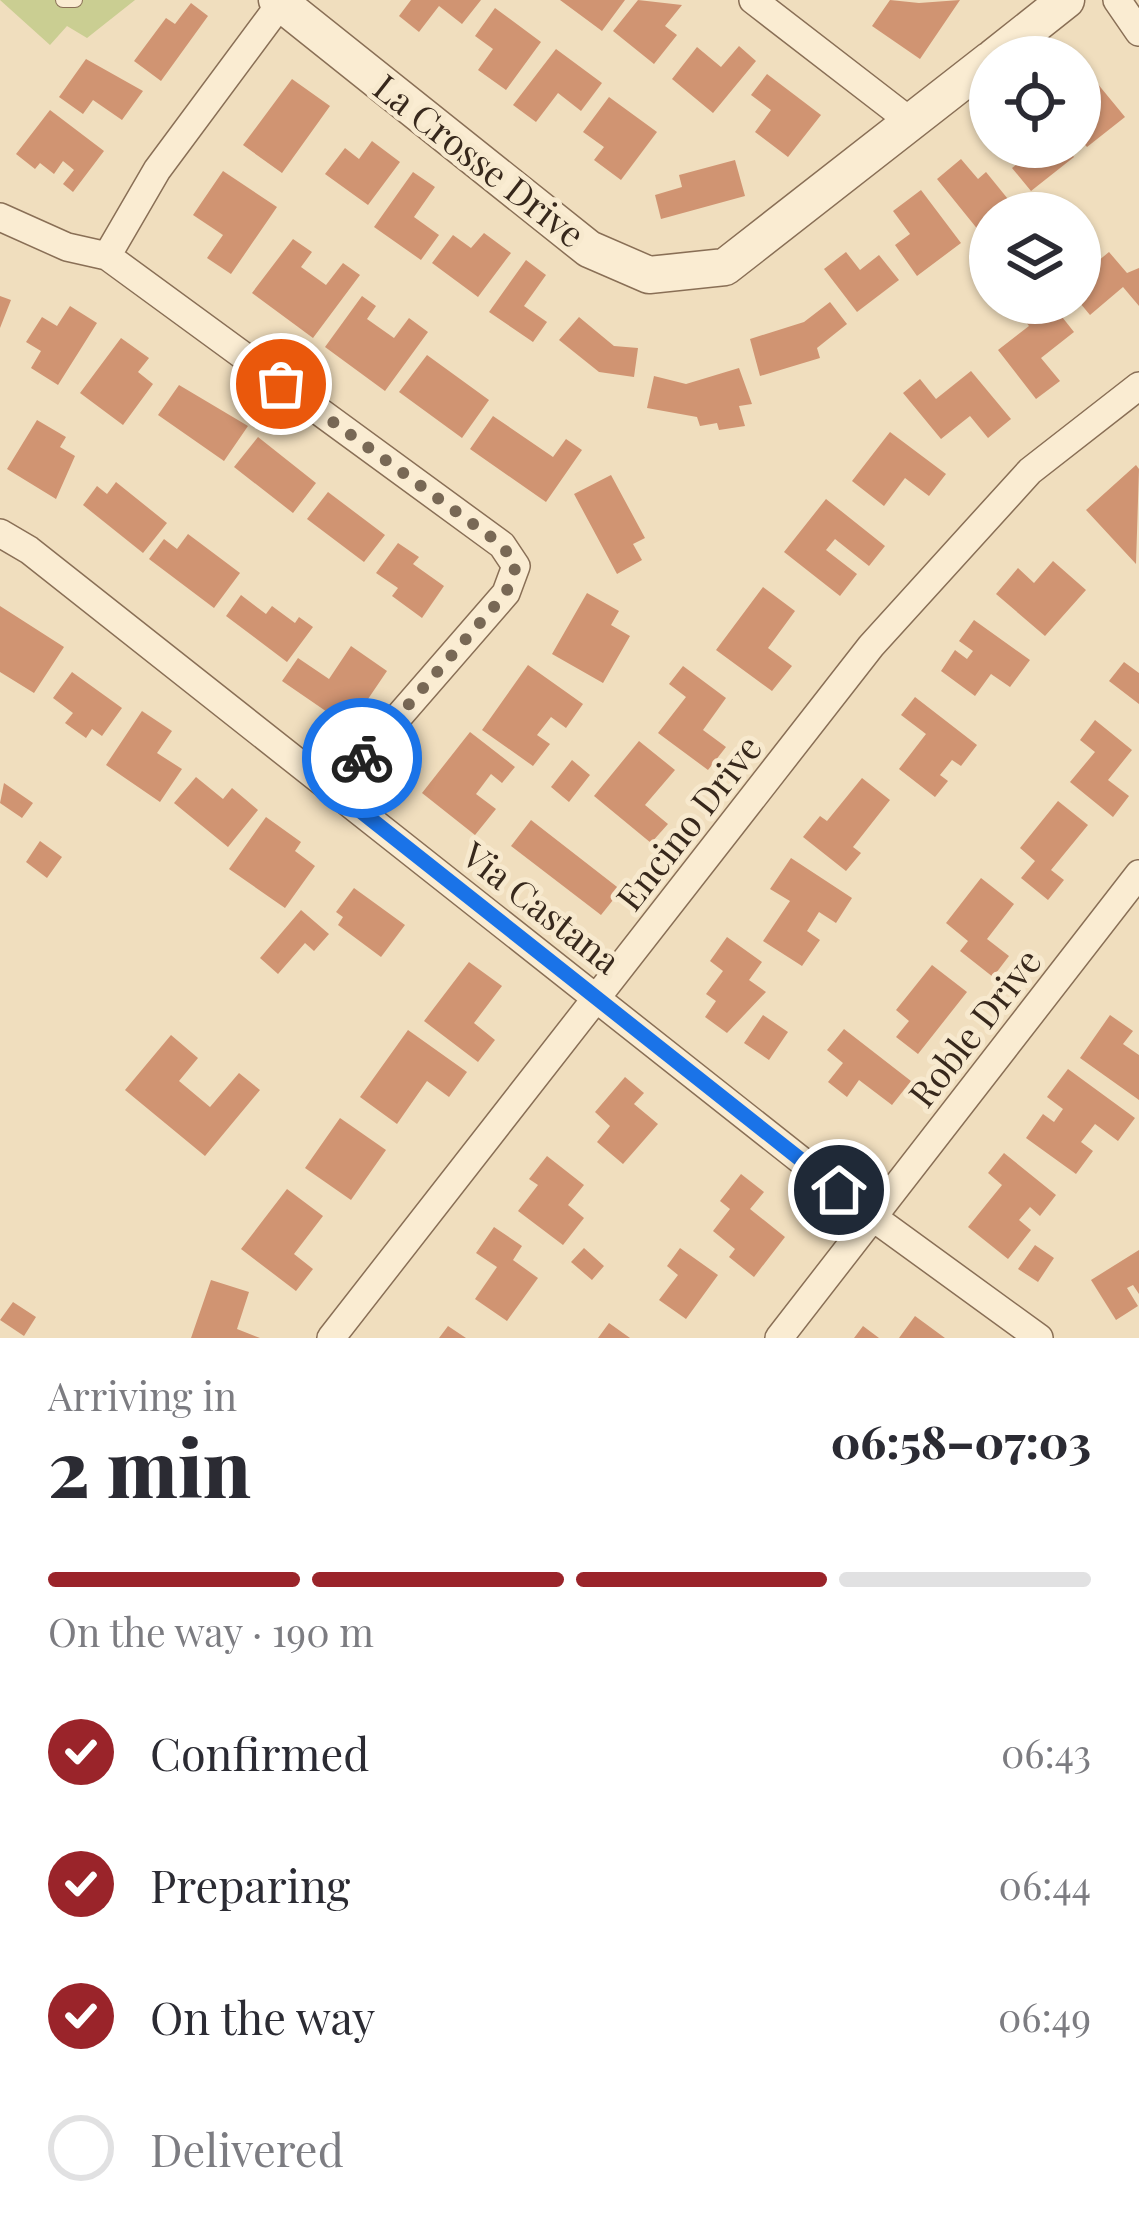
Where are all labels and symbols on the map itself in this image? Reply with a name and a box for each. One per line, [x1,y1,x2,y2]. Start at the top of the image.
street label: La Crosse Drive [365,62,595,257]
pin [230,333,332,435]
courier [302,698,422,818]
street label: Encino Drive [604,724,771,919]
street label: Via Castana [453,829,631,983]
street label: Roble Drive [897,938,1050,1116]
pin [788,1139,890,1241]

